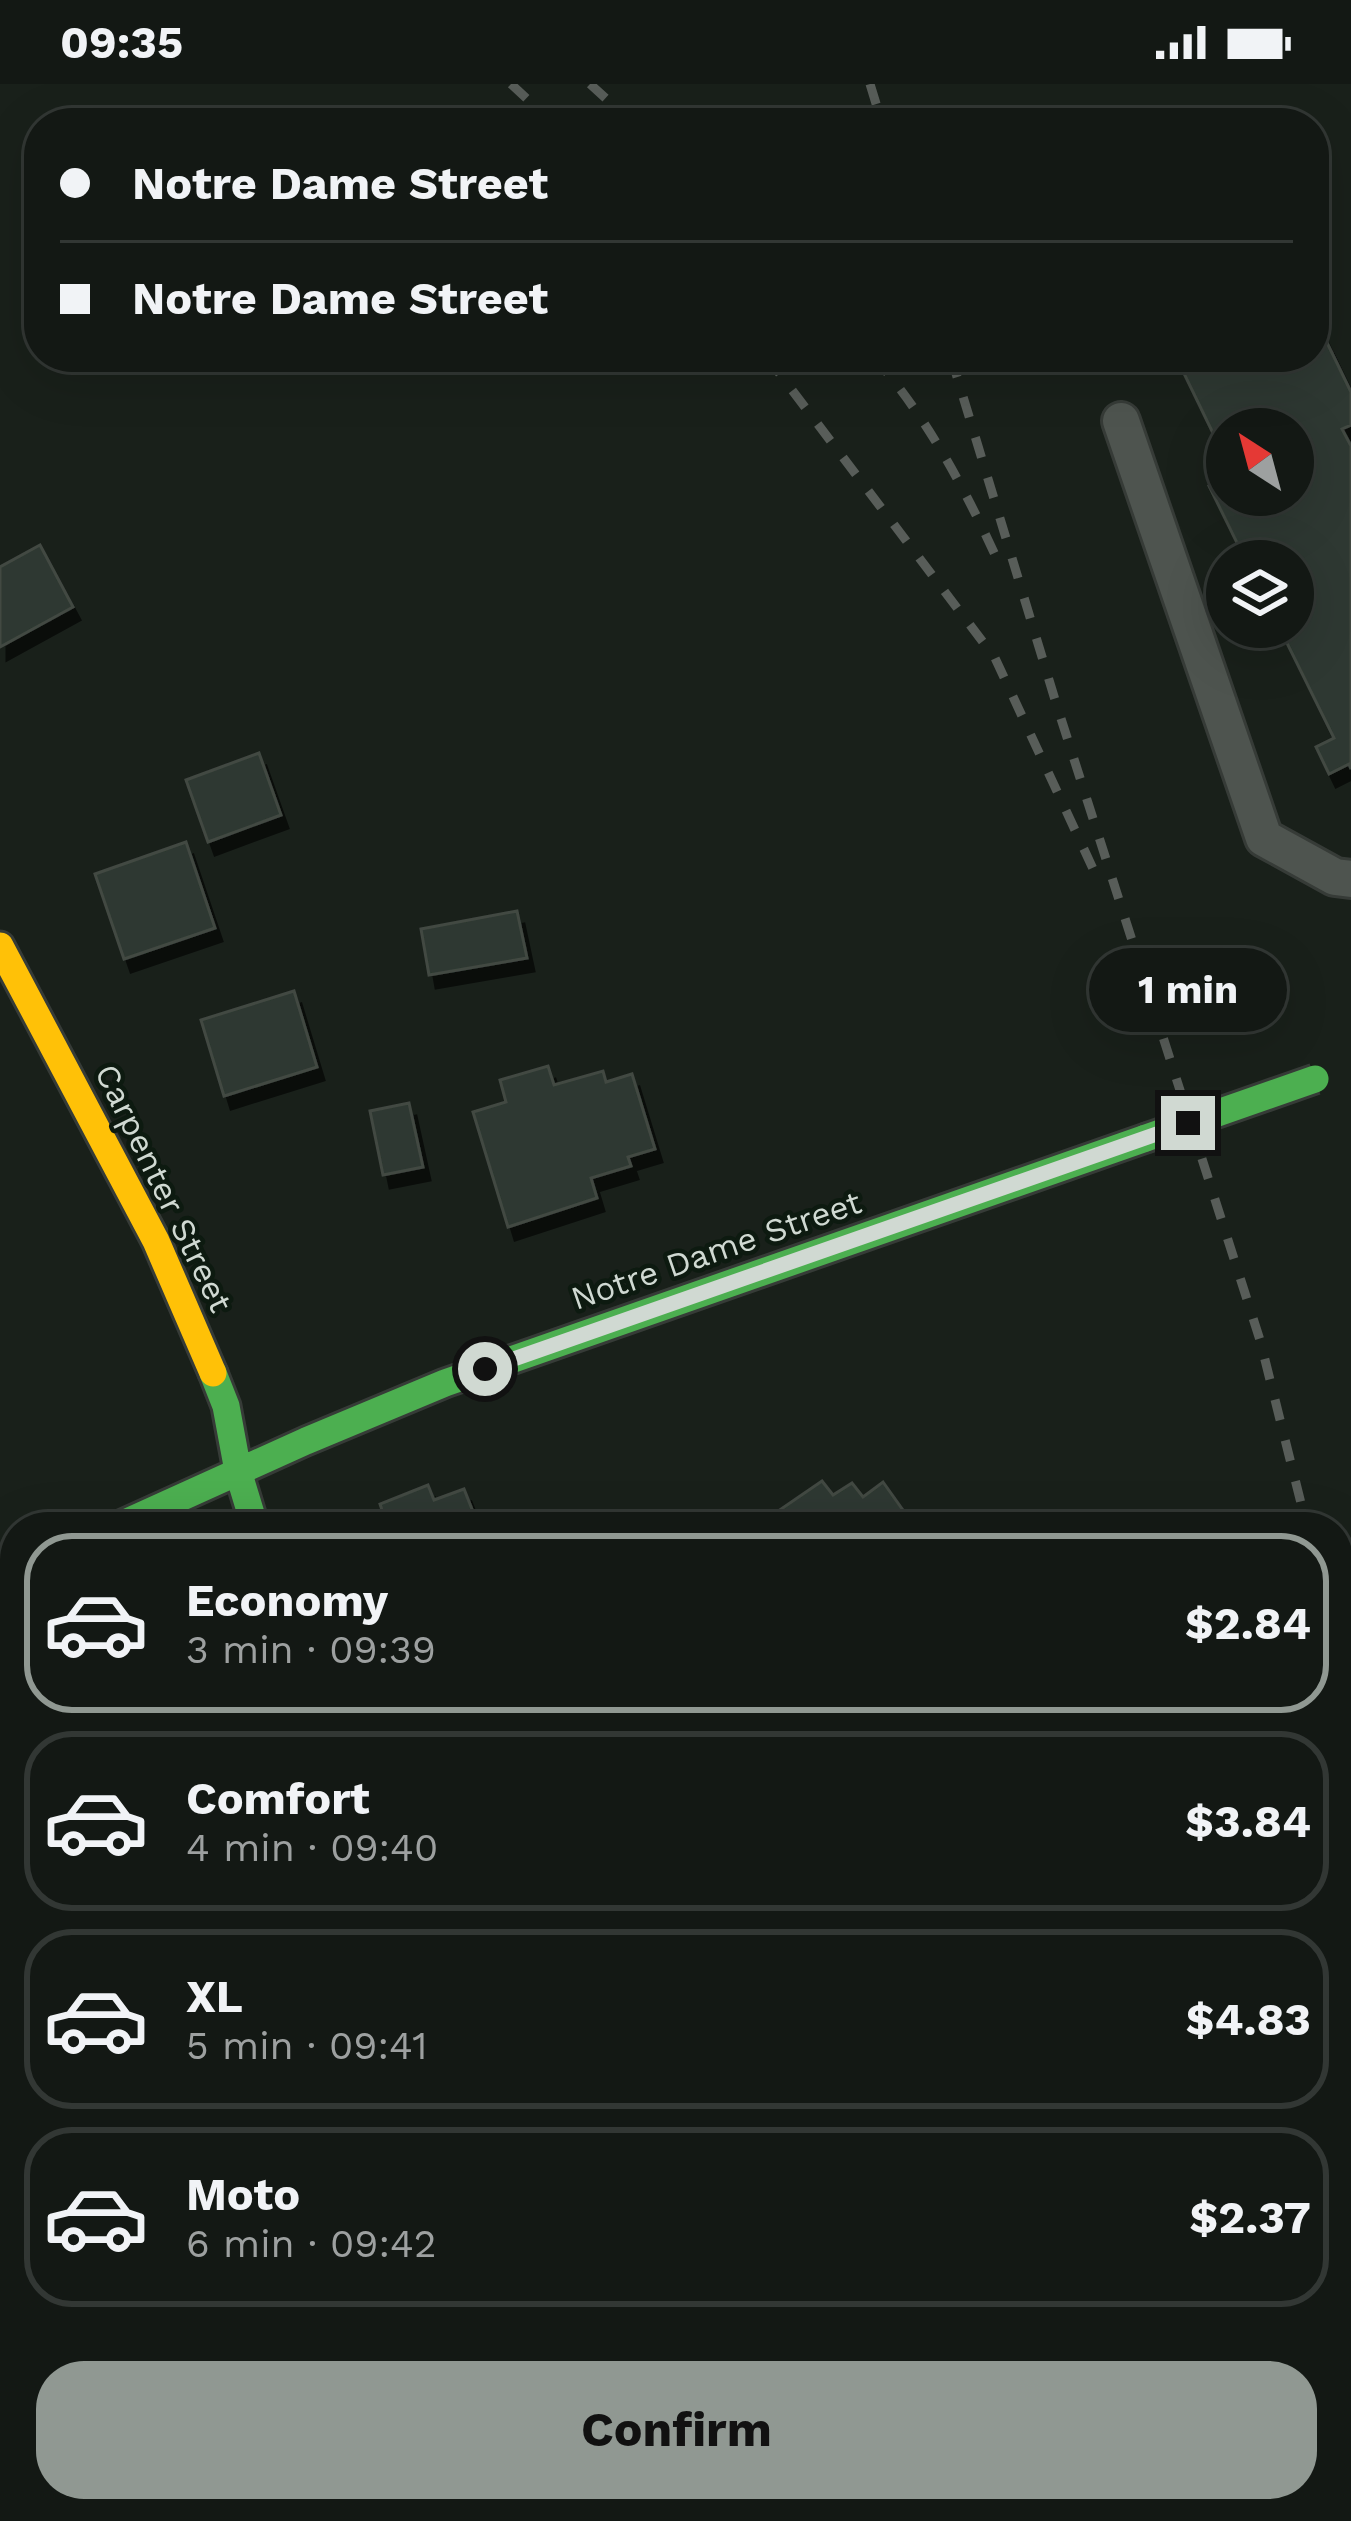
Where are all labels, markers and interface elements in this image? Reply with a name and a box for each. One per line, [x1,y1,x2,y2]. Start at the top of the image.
text: 09:35 [60,16,183,69]
text: Notre Dame Street [132,157,548,210]
text: Notre Dame Street [132,272,548,325]
north arrow [1206,408,1314,516]
map controls [1206,408,1314,648]
button: layers [1206,540,1314,648]
callout: 1 min [1089,949,1287,1033]
text: 1 min [1138,967,1238,1012]
street label: Carpenter Street [87,1058,241,1318]
route end [1161,1096,1215,1150]
street label: Notre Dame Street [566,1182,866,1318]
route start [458,1342,512,1396]
icon: car [42,1569,150,1677]
text: Economy [186,1574,388,1627]
text: $2.84 [1185,1597,1311,1650]
text: 3 min · 09:39 [186,1627,436,1672]
icon: car [42,1767,150,1875]
text: Comfort [186,1772,370,1825]
text: $3.84 [1185,1795,1311,1848]
text: 4 min · 09:40 [186,1825,438,1870]
icon: car [42,1965,150,2073]
text: XL [186,1970,243,2023]
text: $4.83 [1186,1993,1311,2046]
text: 5 min · 09:41 [186,2023,427,2068]
icon: car [42,2163,150,2271]
text: Moto [186,2168,300,2221]
text: $2.37 [1189,2191,1311,2244]
text: 6 min · 09:42 [186,2221,437,2266]
button: Confirm [36,2361,1317,2499]

